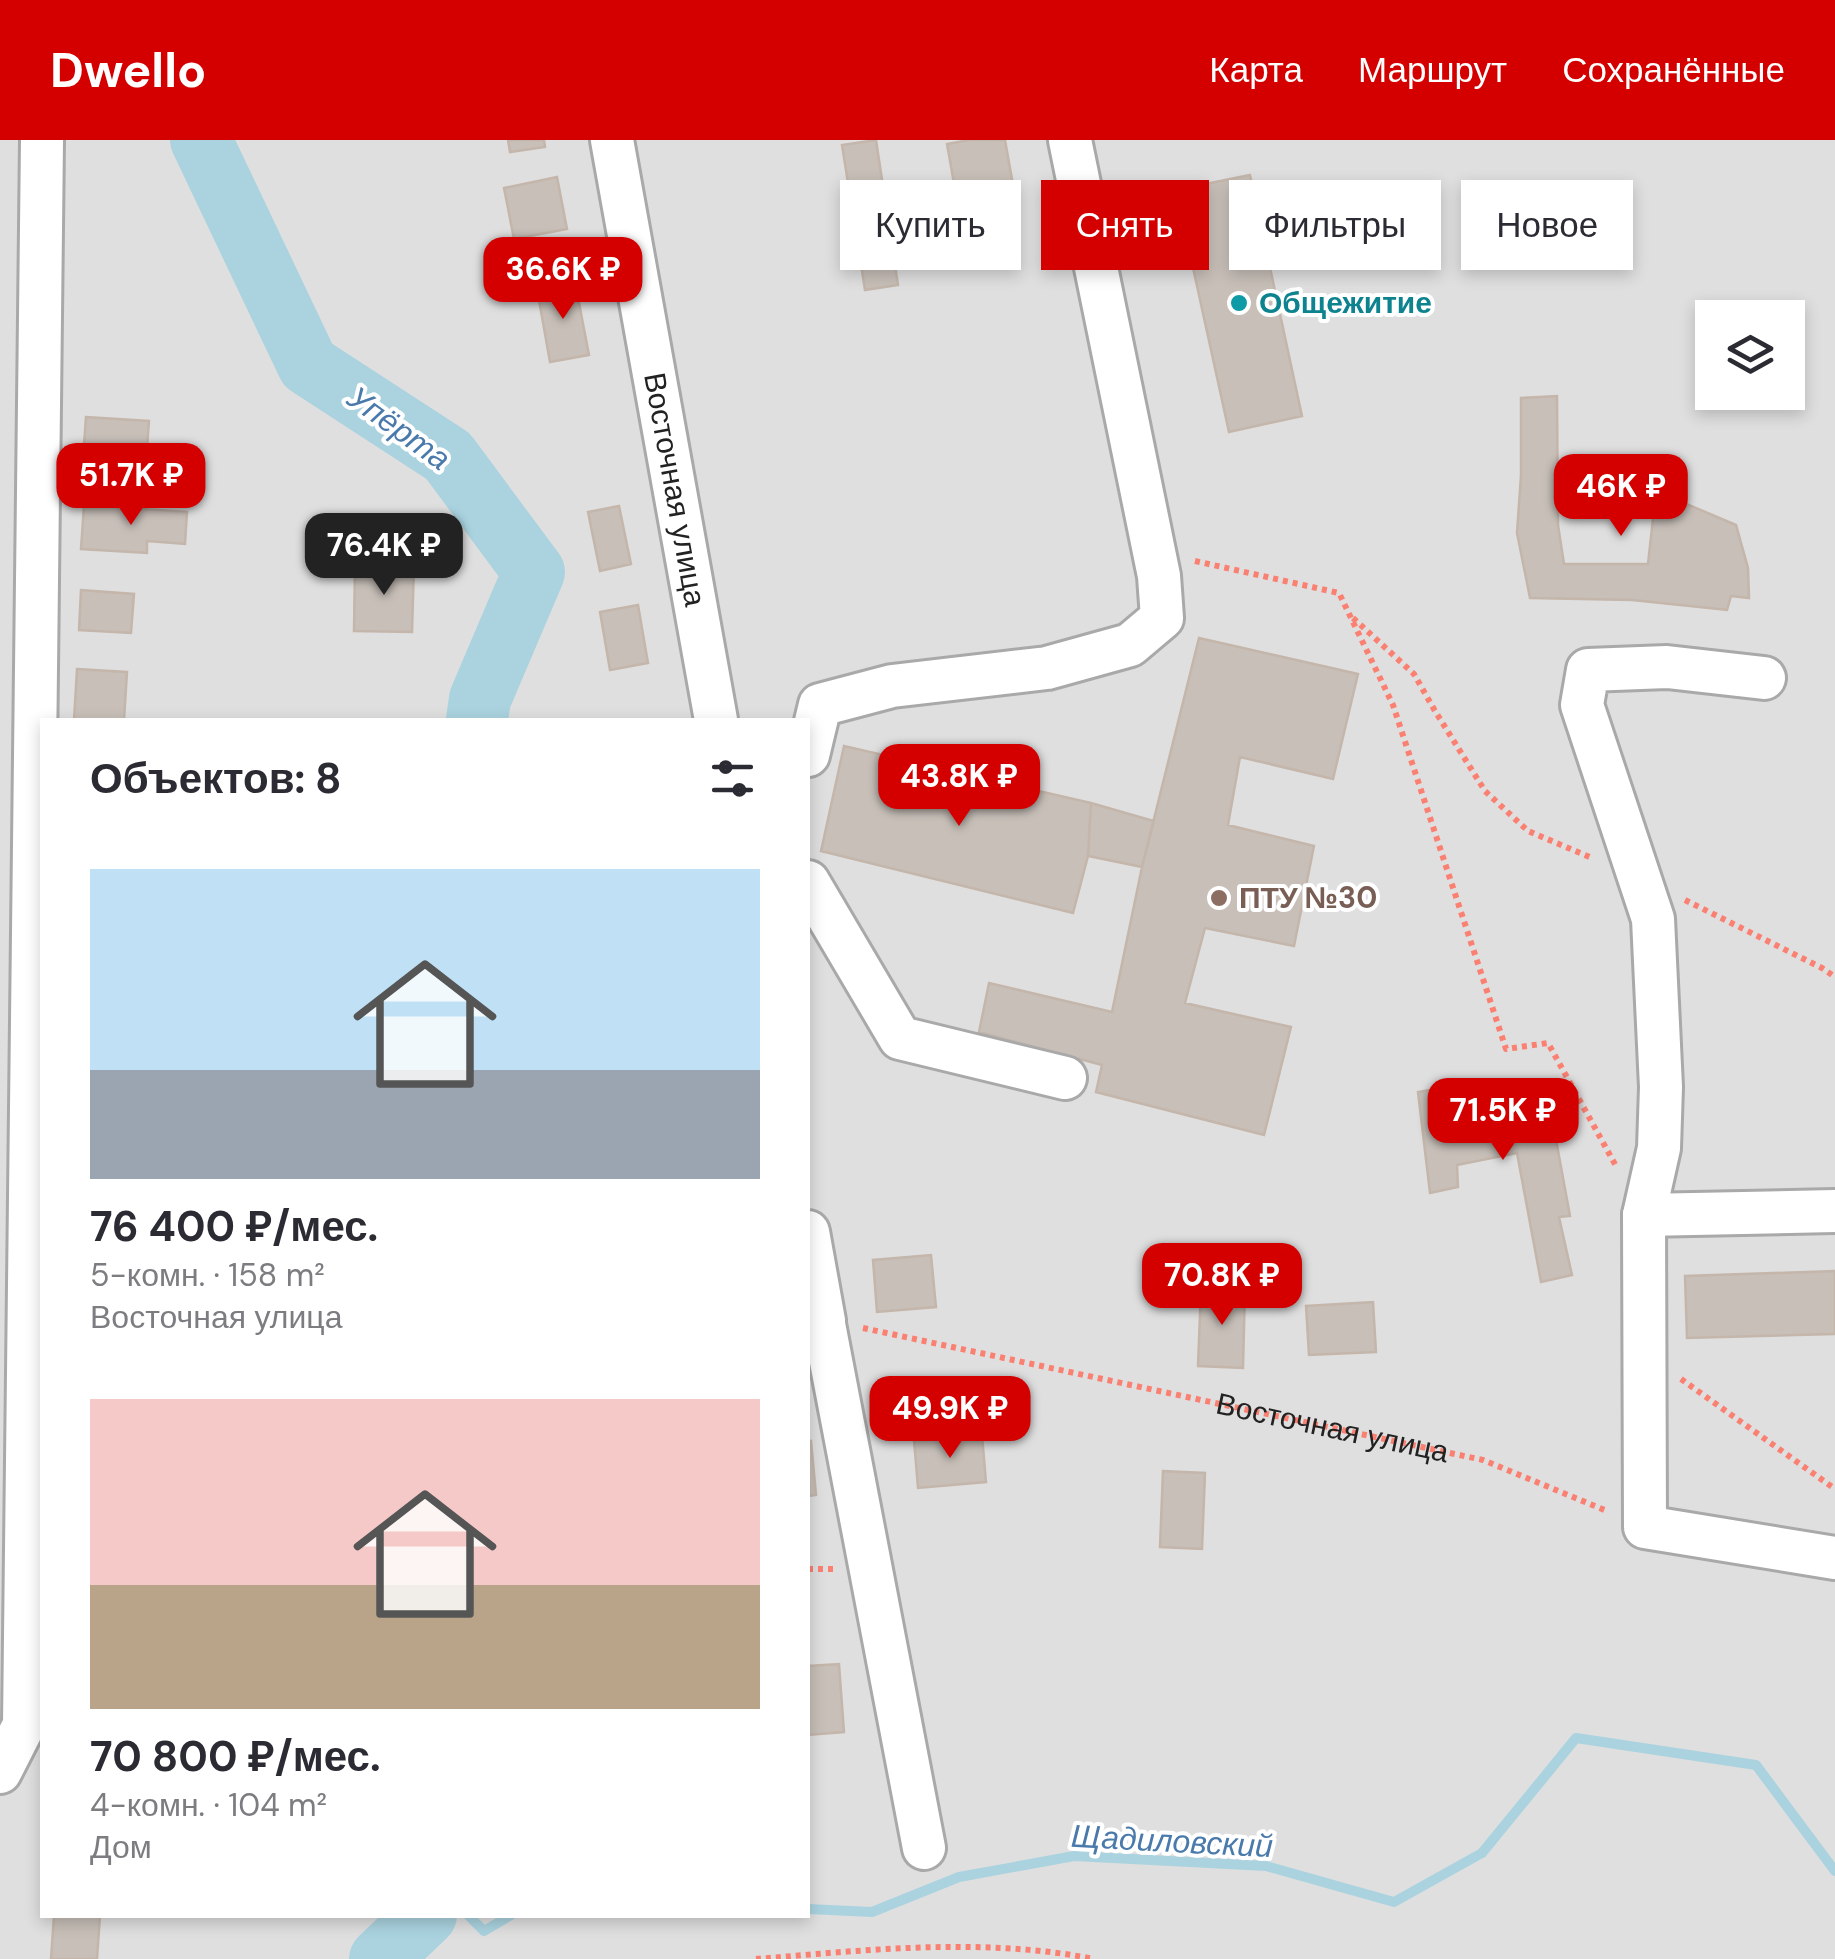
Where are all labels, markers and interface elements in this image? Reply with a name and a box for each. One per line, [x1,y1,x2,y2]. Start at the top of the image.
text: Dwello [50,39,206,102]
text: Карта [1209,47,1303,93]
text: Маршрут [1358,47,1507,93]
text: Сохранённые [1562,47,1785,93]
chip: Купить [840,180,1021,270]
chip: Снять [1041,180,1209,270]
chip: Фильтры [1229,180,1441,270]
chip: Новое [1461,180,1633,270]
pin: 36.6K ₽ [471,237,655,322]
text: 36.6K ₽ [505,248,621,290]
place label: Общежитие [1259,283,1432,322]
marker: Общежитие [1228,292,1250,314]
map controls [1695,300,1805,410]
button: layers [1695,300,1805,410]
street label: Восточная улица [635,369,715,610]
water label: Упёрта [338,376,459,479]
pin: 51.7K ₽ [39,443,223,528]
text: 51.7K ₽ [78,454,184,496]
pin: 46K ₽ [1551,454,1691,539]
text: 46K ₽ [1576,465,1666,507]
pin: 76.4K ₽ [292,513,476,598]
text: 76.4K ₽ [327,524,441,566]
pin: 43.8K ₽ [867,744,1051,829]
text: Объектов: 8 [90,751,342,806]
icon: filters [705,751,760,806]
text: 43.8K ₽ [900,755,1018,797]
place label: ПТУ №30 [1239,878,1377,917]
marker: ПТУ №30 [1208,887,1230,909]
icon: home [335,934,515,1114]
pin: 71.5K ₽ [1411,1078,1595,1163]
text: 71.5K ₽ [1450,1089,1556,1131]
text: 76 400 ₽/мес. [90,1199,378,1254]
pin: 70.8K ₽ [1130,1243,1314,1328]
text: 5-комн. · 158 m² [90,1254,325,1296]
text: 70.8K ₽ [1164,1254,1280,1296]
text: Восточная улица [90,1296,342,1338]
pin: 49.9K ₽ [858,1376,1042,1461]
street label: Восточная улица [1213,1384,1453,1471]
text: 49.9K ₽ [892,1387,1008,1429]
icon: home [335,1464,515,1644]
text: 70 800 ₽/мес. [90,1729,381,1784]
text: 4-комн. · 104 m² [90,1784,327,1826]
water label: Щадиловский [1070,1815,1274,1867]
text: Дом [90,1826,152,1868]

